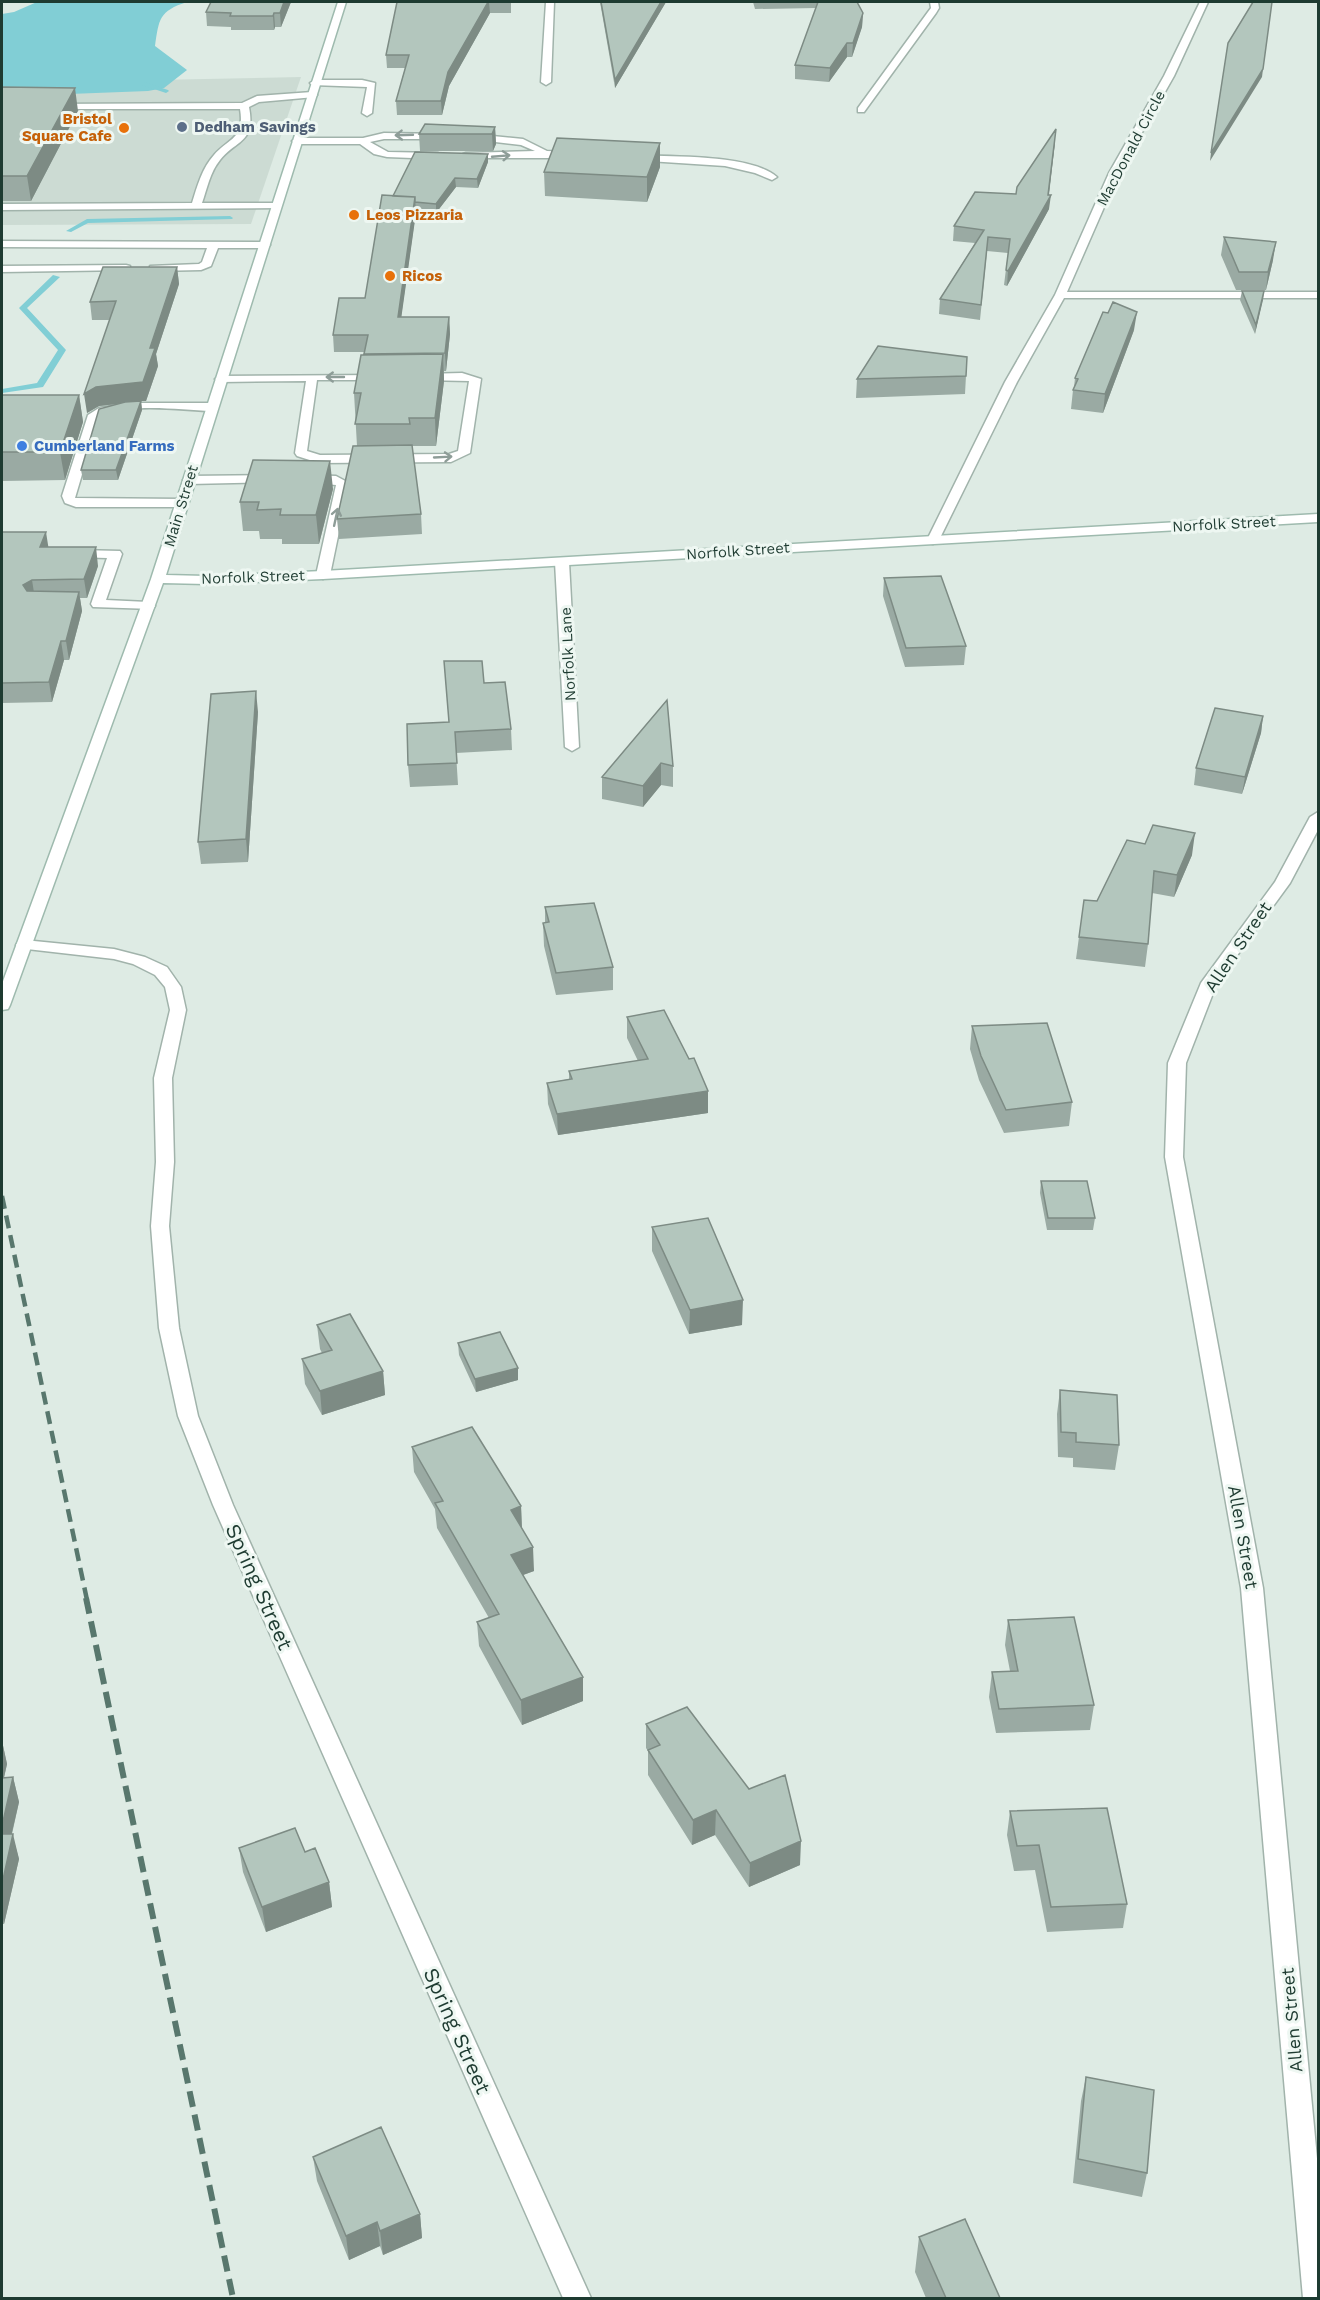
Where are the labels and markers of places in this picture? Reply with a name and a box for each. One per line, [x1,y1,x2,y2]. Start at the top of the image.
place label: Bristol Square Cafe [22,110,112,145]
place label: Dedham Savings [194,118,316,136]
marker: Dedham Savings [175,120,189,134]
marker: Bristol Square Cafe [117,121,131,135]
place label: Leos Pizzaria [366,206,463,224]
marker: Leos Pizzaria [347,208,361,222]
place label: Ricos [402,267,442,285]
marker: Ricos [383,269,397,283]
place label: Cumberland Farms [34,437,175,455]
marker: Cumberland Farms [15,439,29,453]

